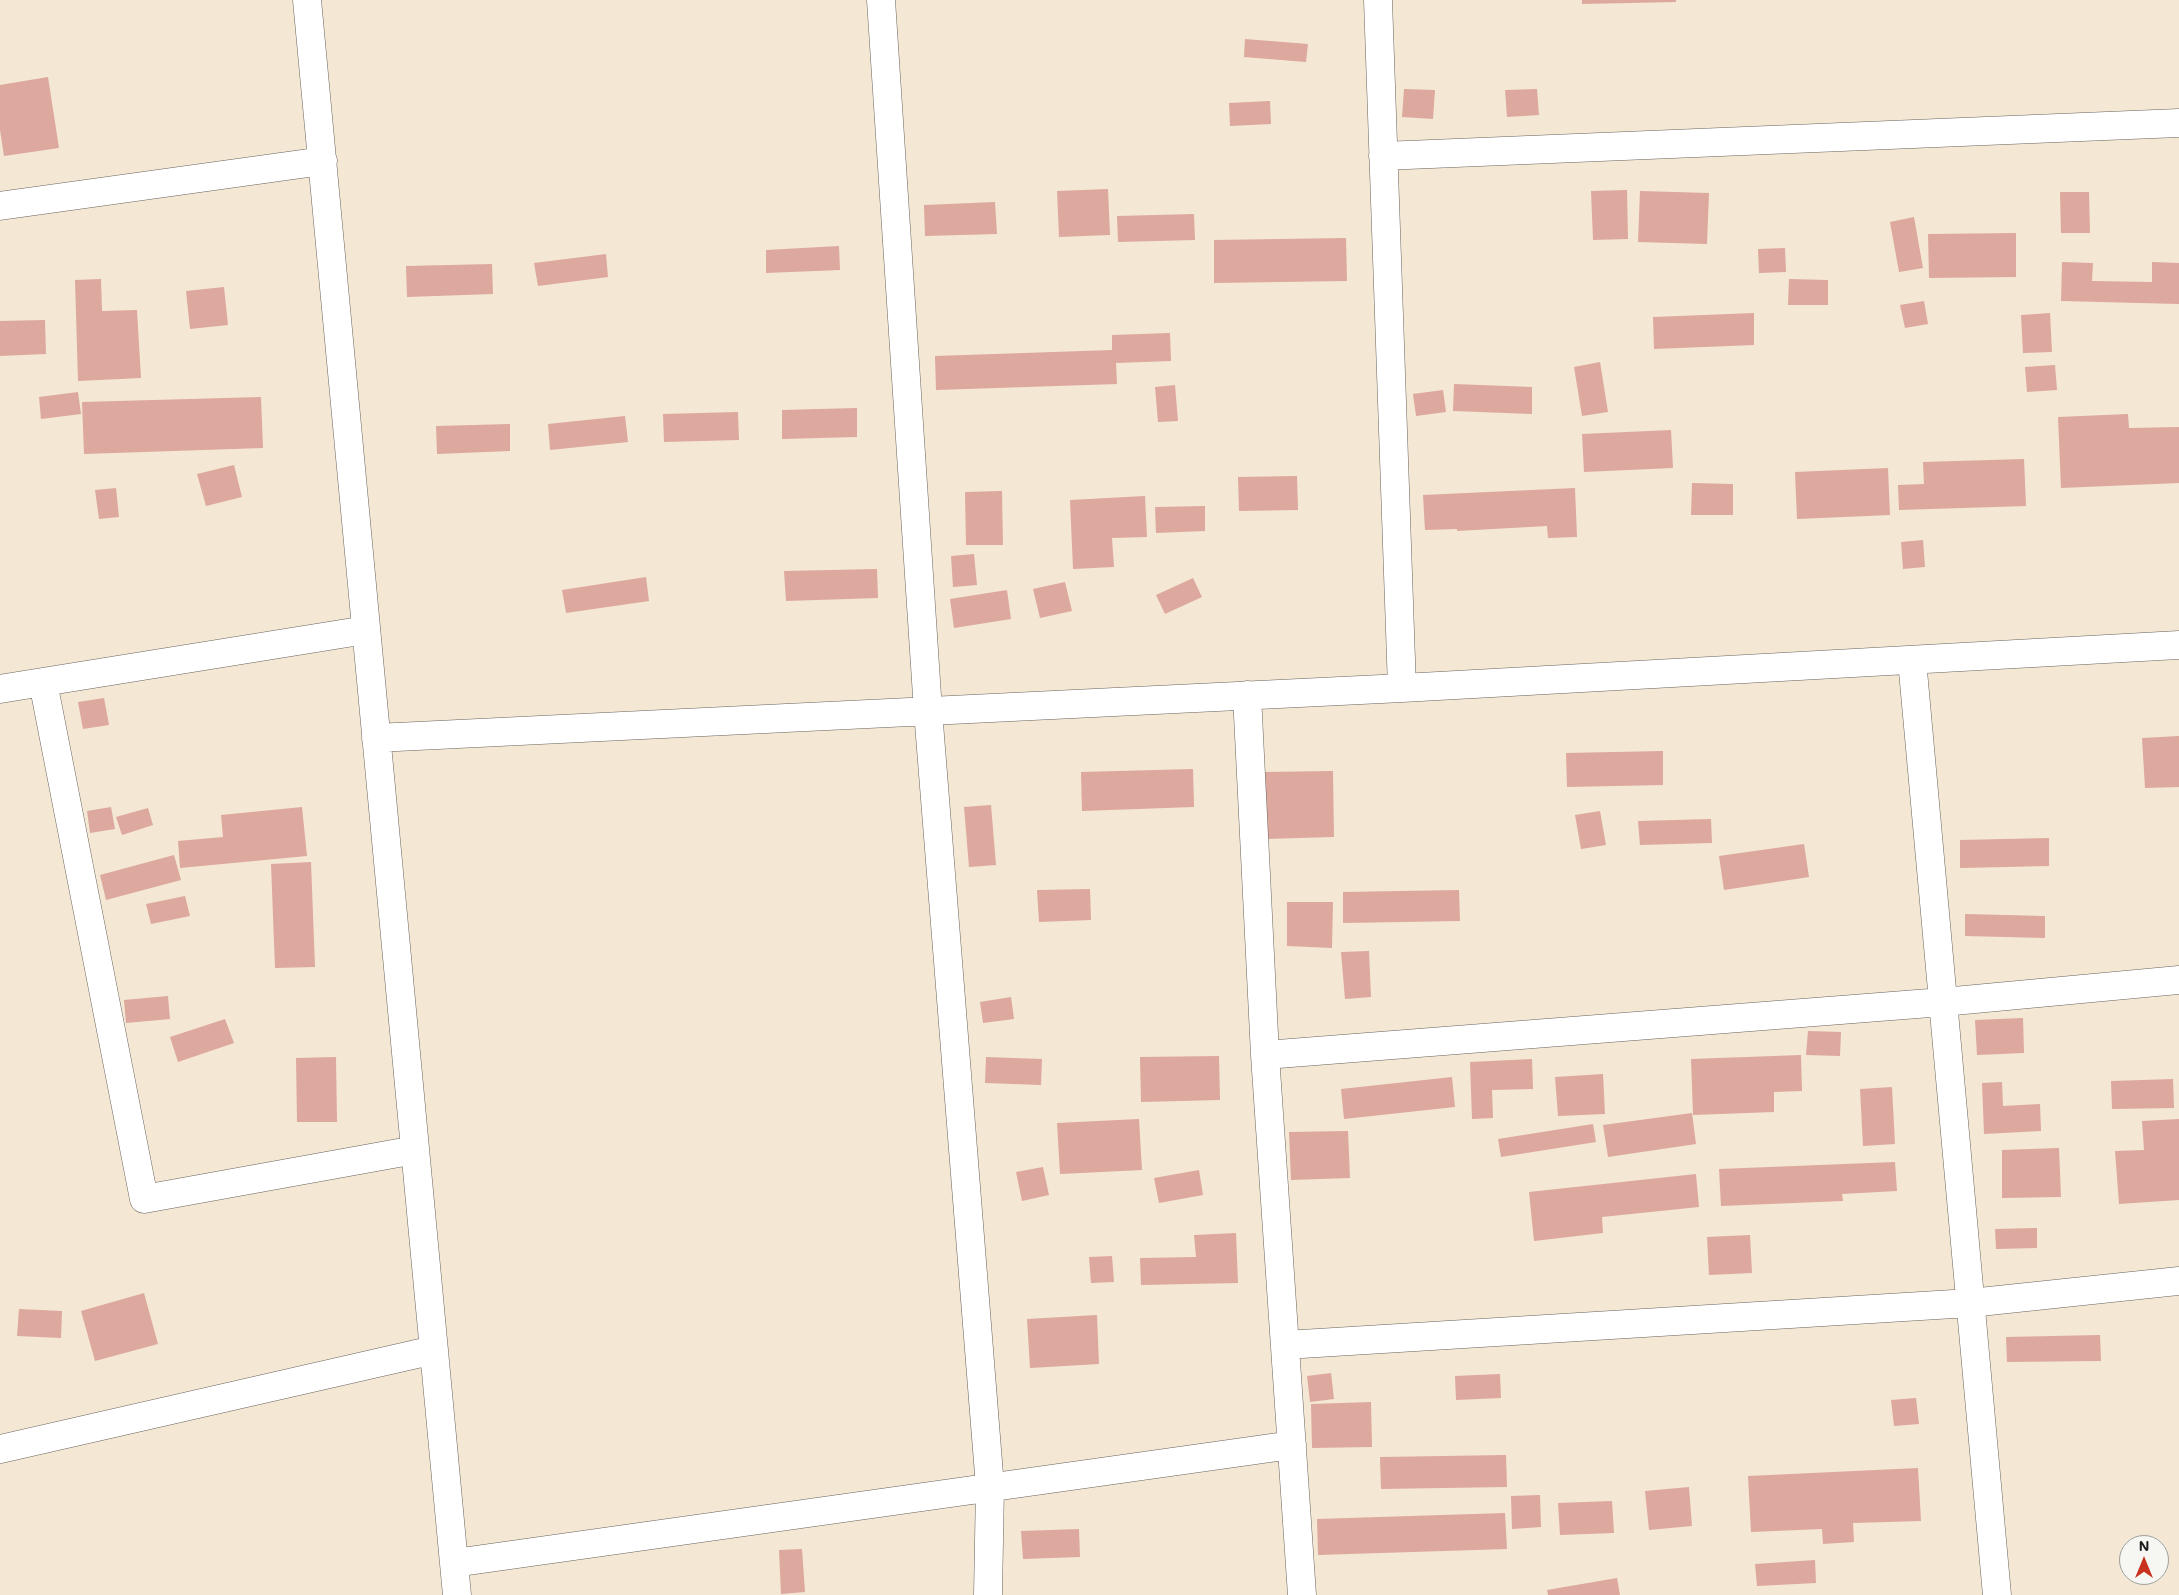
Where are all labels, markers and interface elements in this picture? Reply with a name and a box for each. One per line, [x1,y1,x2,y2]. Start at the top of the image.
north arrow [2119,1535,2169,1585]
text: N [2139,1536,2149,1555]

